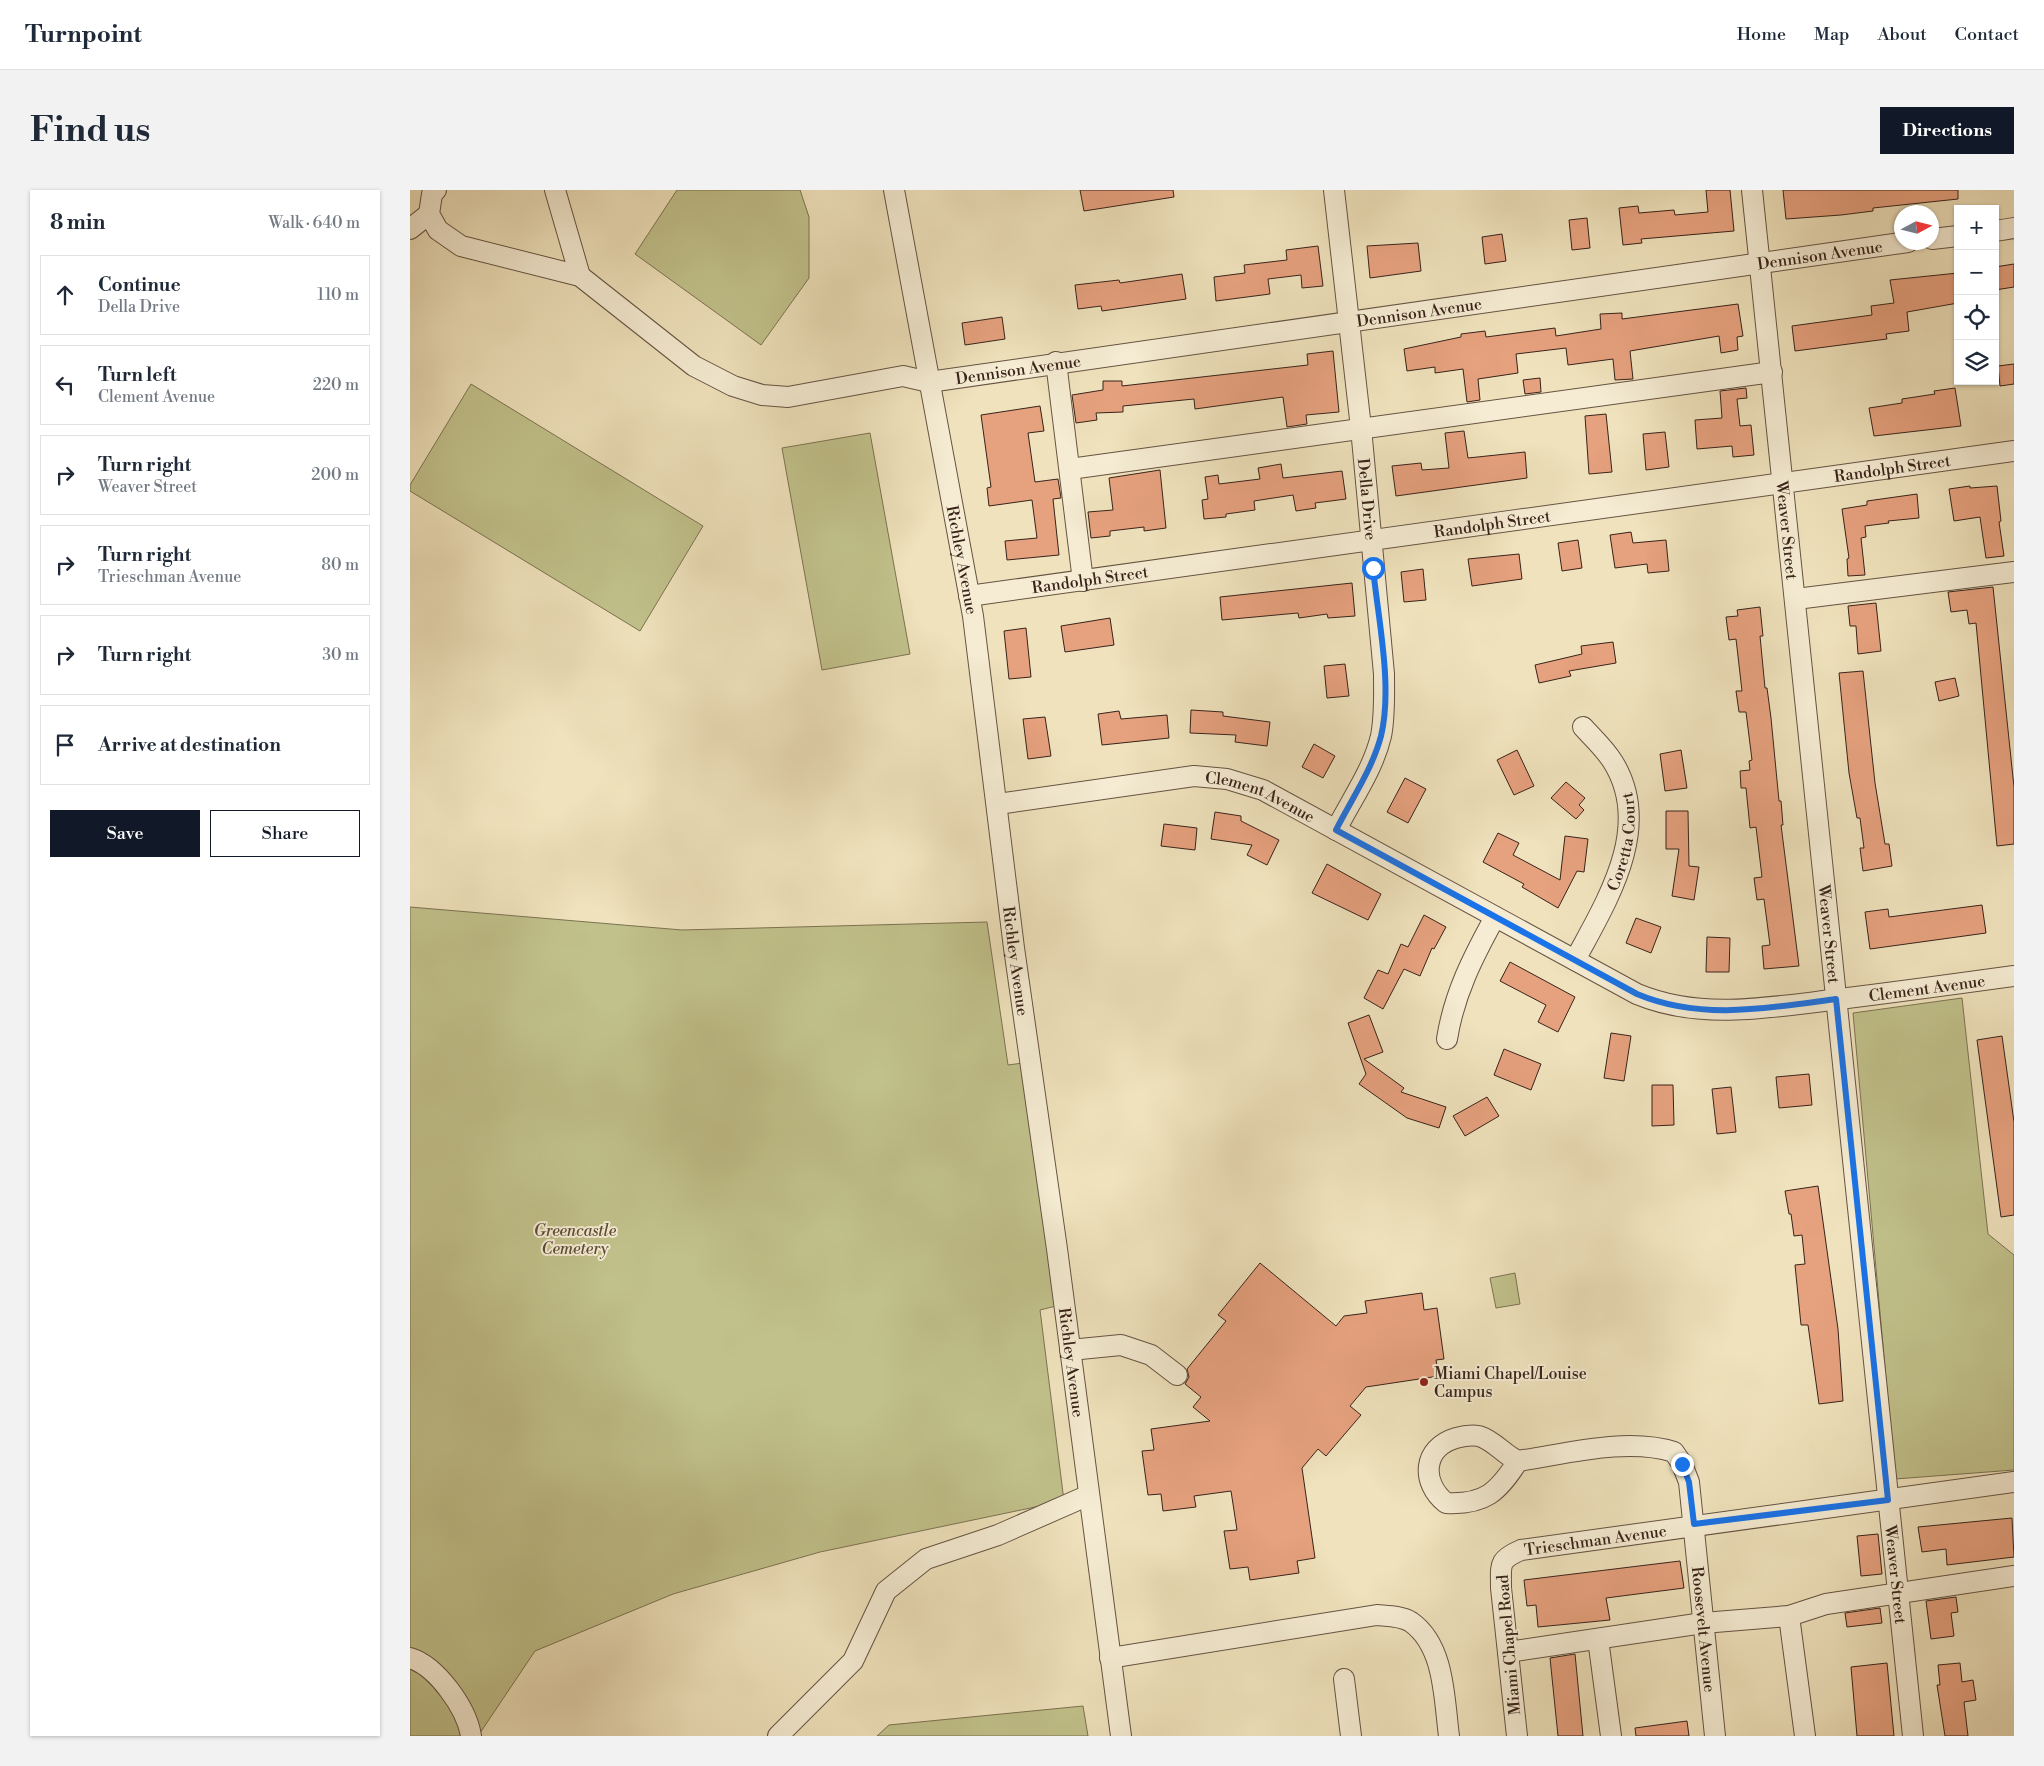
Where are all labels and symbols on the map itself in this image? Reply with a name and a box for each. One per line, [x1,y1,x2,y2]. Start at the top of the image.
north arrow [1894,205,1939,250]
street label: Dennison Avenue [1756,237,1884,274]
street label: Dennison Avenue [1355,294,1483,332]
street label: Dennison Avenue [954,351,1082,389]
street label: Randolph Street [1833,451,1952,487]
street label: Della Drive [1353,457,1380,541]
street label: Weaver Street [1771,479,1802,581]
street label: Richley Avenue [942,504,981,616]
street label: Randolph Street [1433,506,1552,542]
route start [1362,557,1385,580]
street label: Randolph Street [1030,562,1150,598]
street label: Clement Avenue [1204,768,1318,827]
street label: Coretta Court [1603,790,1640,894]
street label: Weaver Street [1813,883,1844,985]
street label: Richley Avenue [998,905,1033,1017]
street label: Clement Avenue [1868,971,1987,1006]
park label: Greencastle Cemetery [534,1221,617,1259]
street label: Richley Avenue [1054,1306,1088,1418]
place label: Miami Chapel/Louise Campus [1434,1364,1587,1402]
marker: Miami Chapel/Louise Campus [1418,1376,1430,1388]
route end [1671,1453,1694,1476]
street label: Trieschman Avenue [1523,1521,1668,1560]
street label: Weaver Street [1880,1523,1910,1625]
street label: Roosevelt Avenue [1687,1566,1719,1693]
street label: Miami Chapel Road [1493,1574,1525,1716]

